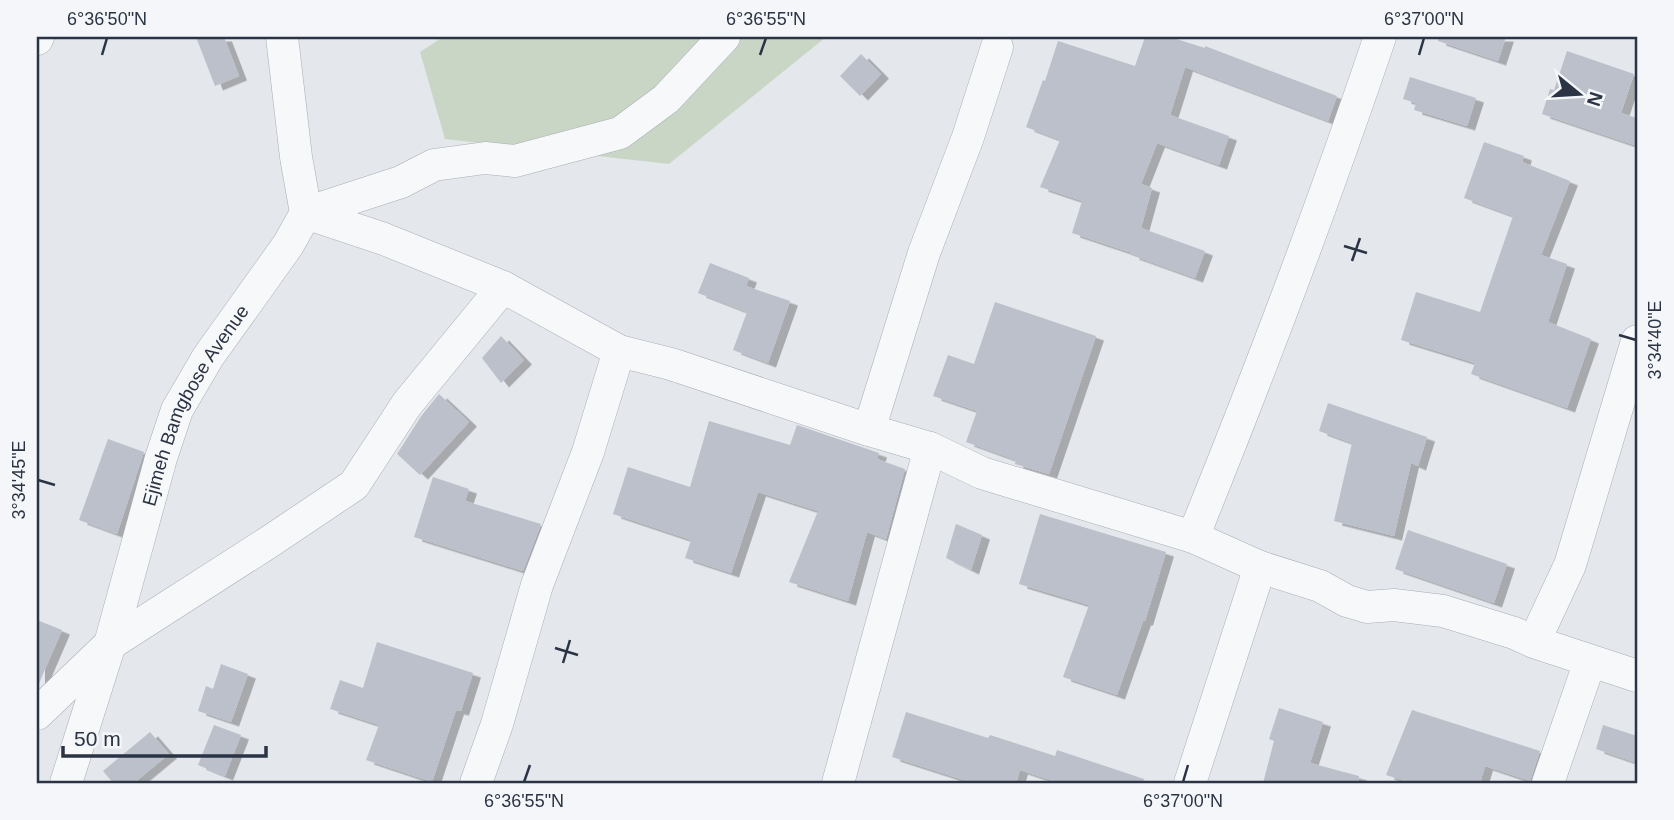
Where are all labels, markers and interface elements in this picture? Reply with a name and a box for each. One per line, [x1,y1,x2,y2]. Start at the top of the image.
text: 6°36'50"N [67,9,147,29]
text: 6°36'55"N [726,9,806,29]
text: 6°37'00"N [1384,9,1464,29]
north arrow [1544,60,1614,130]
text: N [1583,89,1607,109]
text: 3°34'40"E [1645,300,1665,380]
street label: Ejimeh Bamgbose Avenue [138,301,252,508]
text: 3°34'45"E [9,440,29,520]
scale bar [63,715,266,759]
text: 50 m [74,727,121,750]
text: 6°36'55"N [484,791,564,811]
text: 6°37'00"N [1143,791,1223,811]

